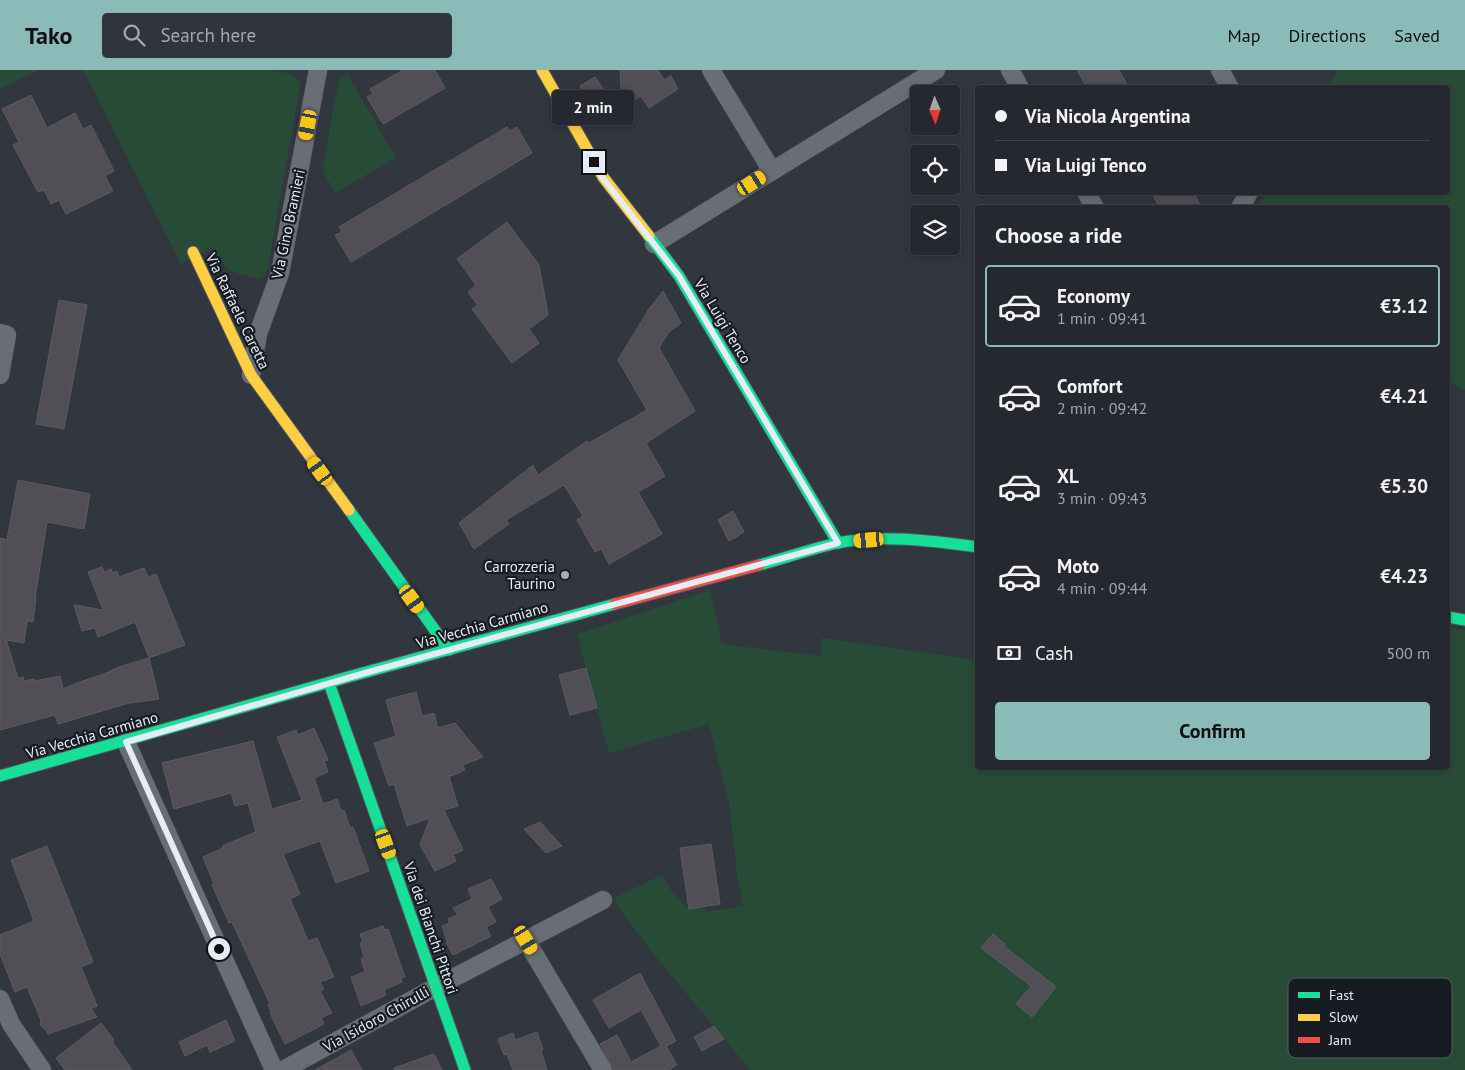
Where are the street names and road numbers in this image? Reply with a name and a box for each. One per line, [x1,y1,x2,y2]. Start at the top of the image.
street label: Via Gino Bramieri [267,167,309,282]
street label: Via Raffaele Caretta [201,249,274,372]
street label: Via Luigi Tenco [690,274,756,367]
street label: Via Vecchia Carmiano [413,597,550,653]
street label: Via Vecchia Carmiano [23,707,160,763]
street label: Via dei Bianchi Pittori [399,858,463,997]
street label: Via Isidoro Chirulli [319,982,433,1057]

